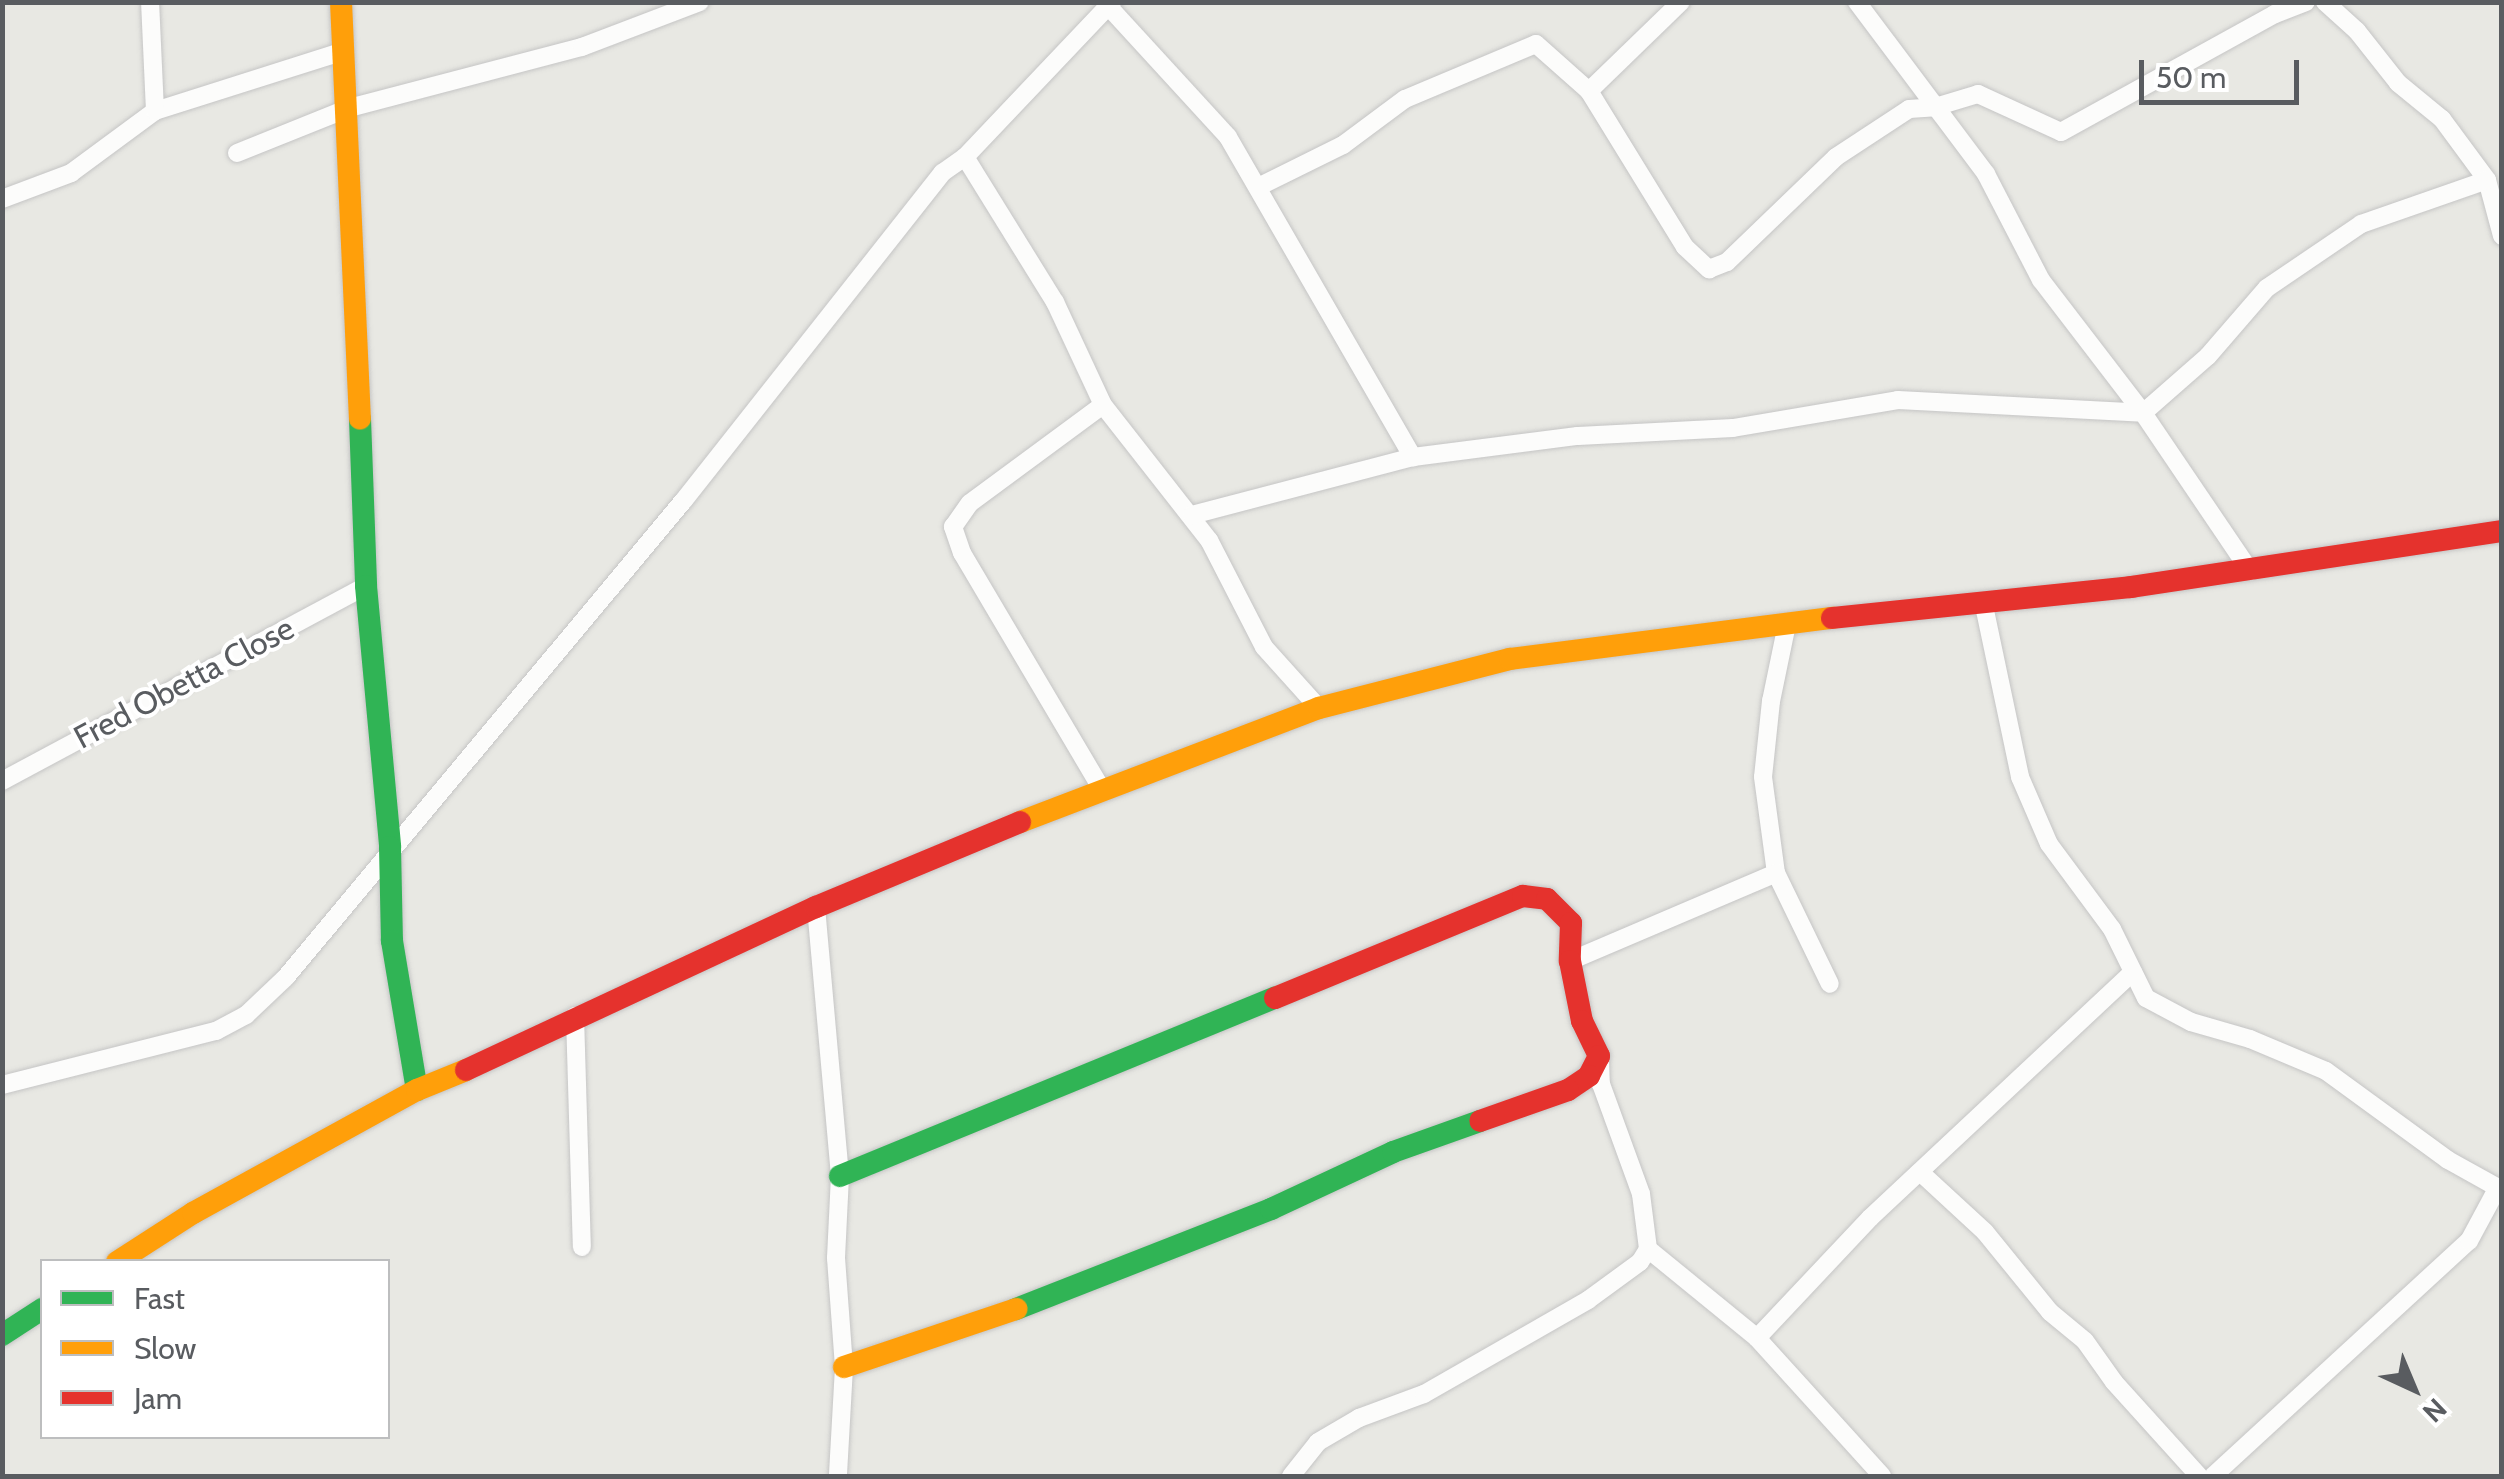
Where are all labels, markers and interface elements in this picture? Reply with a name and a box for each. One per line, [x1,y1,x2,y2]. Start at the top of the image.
scale bar [2144,40,2304,102]
text: 50 m [2156,59,2226,96]
street label: Fred Obetta Close [68,609,300,757]
legend [40,1259,390,1439]
text: Fast [134,1280,185,1317]
text: Slow [134,1330,196,1367]
north arrow [2364,1339,2464,1439]
text: Jam [134,1380,182,1417]
text: N [2416,1391,2454,1430]

